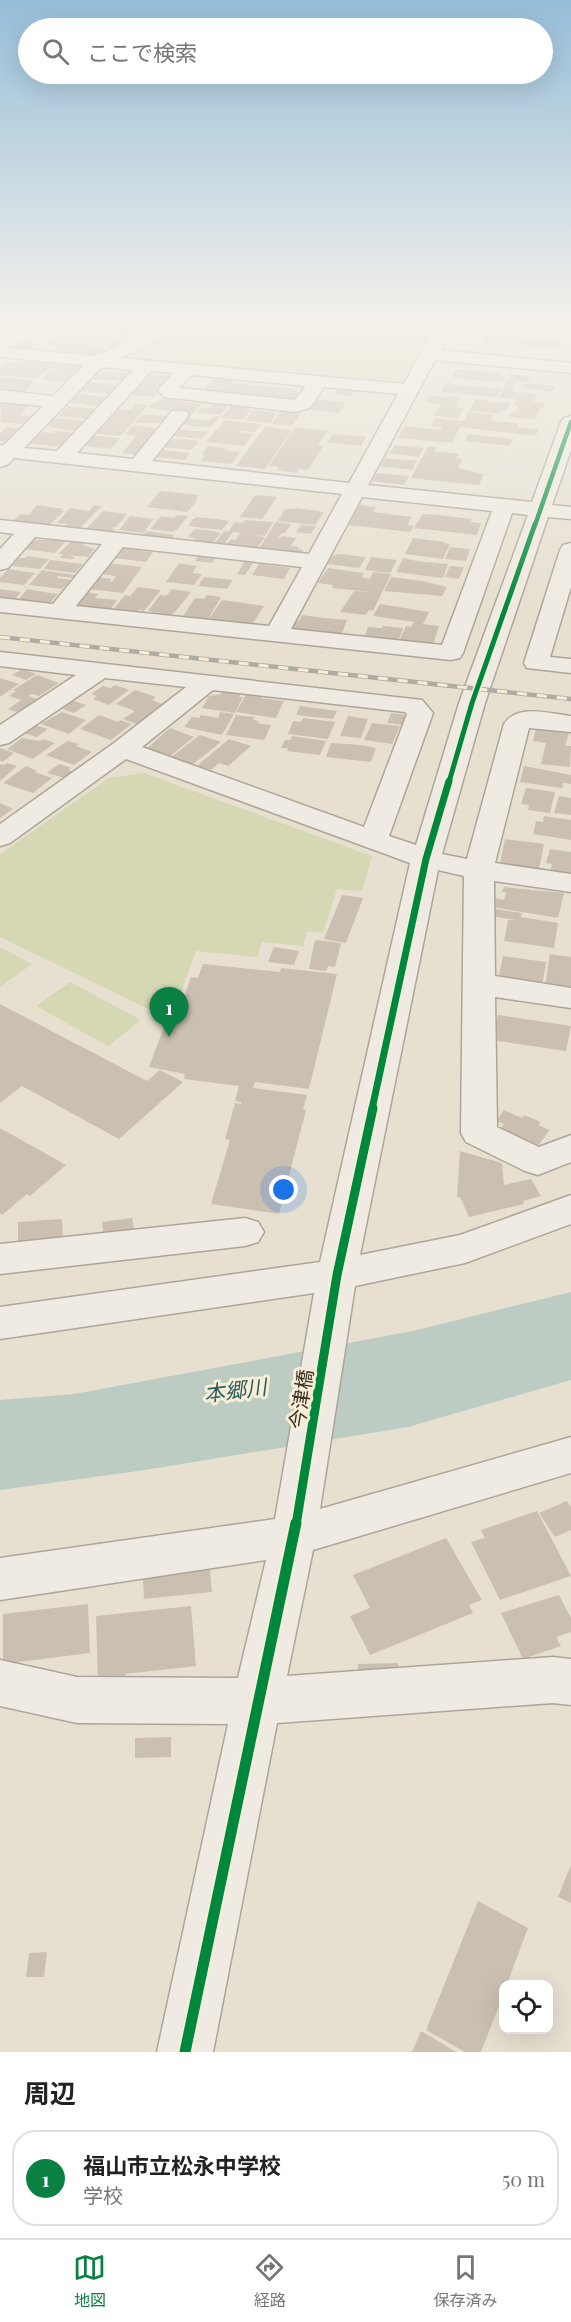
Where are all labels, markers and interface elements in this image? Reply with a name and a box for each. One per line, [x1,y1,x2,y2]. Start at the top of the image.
search box [18,18,553,84]
icon: search [39,35,72,68]
text: ここで検索 [87,37,197,67]
pin: 1 [150,988,188,1037]
your location [269,1175,298,1204]
street label: 今津橋 [282,1367,318,1431]
water label: 本郷川 [202,1371,270,1407]
map controls [499,1980,553,2034]
button: locate [499,1980,553,2034]
text: 周辺 [24,2075,76,2110]
text: 福山市立松永中学校 [83,2150,281,2180]
text: 1 [42,2165,49,2192]
text: 50 m [502,2165,545,2192]
text: 学校 [83,2181,123,2208]
tab: 地図 [73,2251,106,2311]
tab: 経路 [253,2251,286,2311]
tab: 保存済み [433,2251,497,2311]

